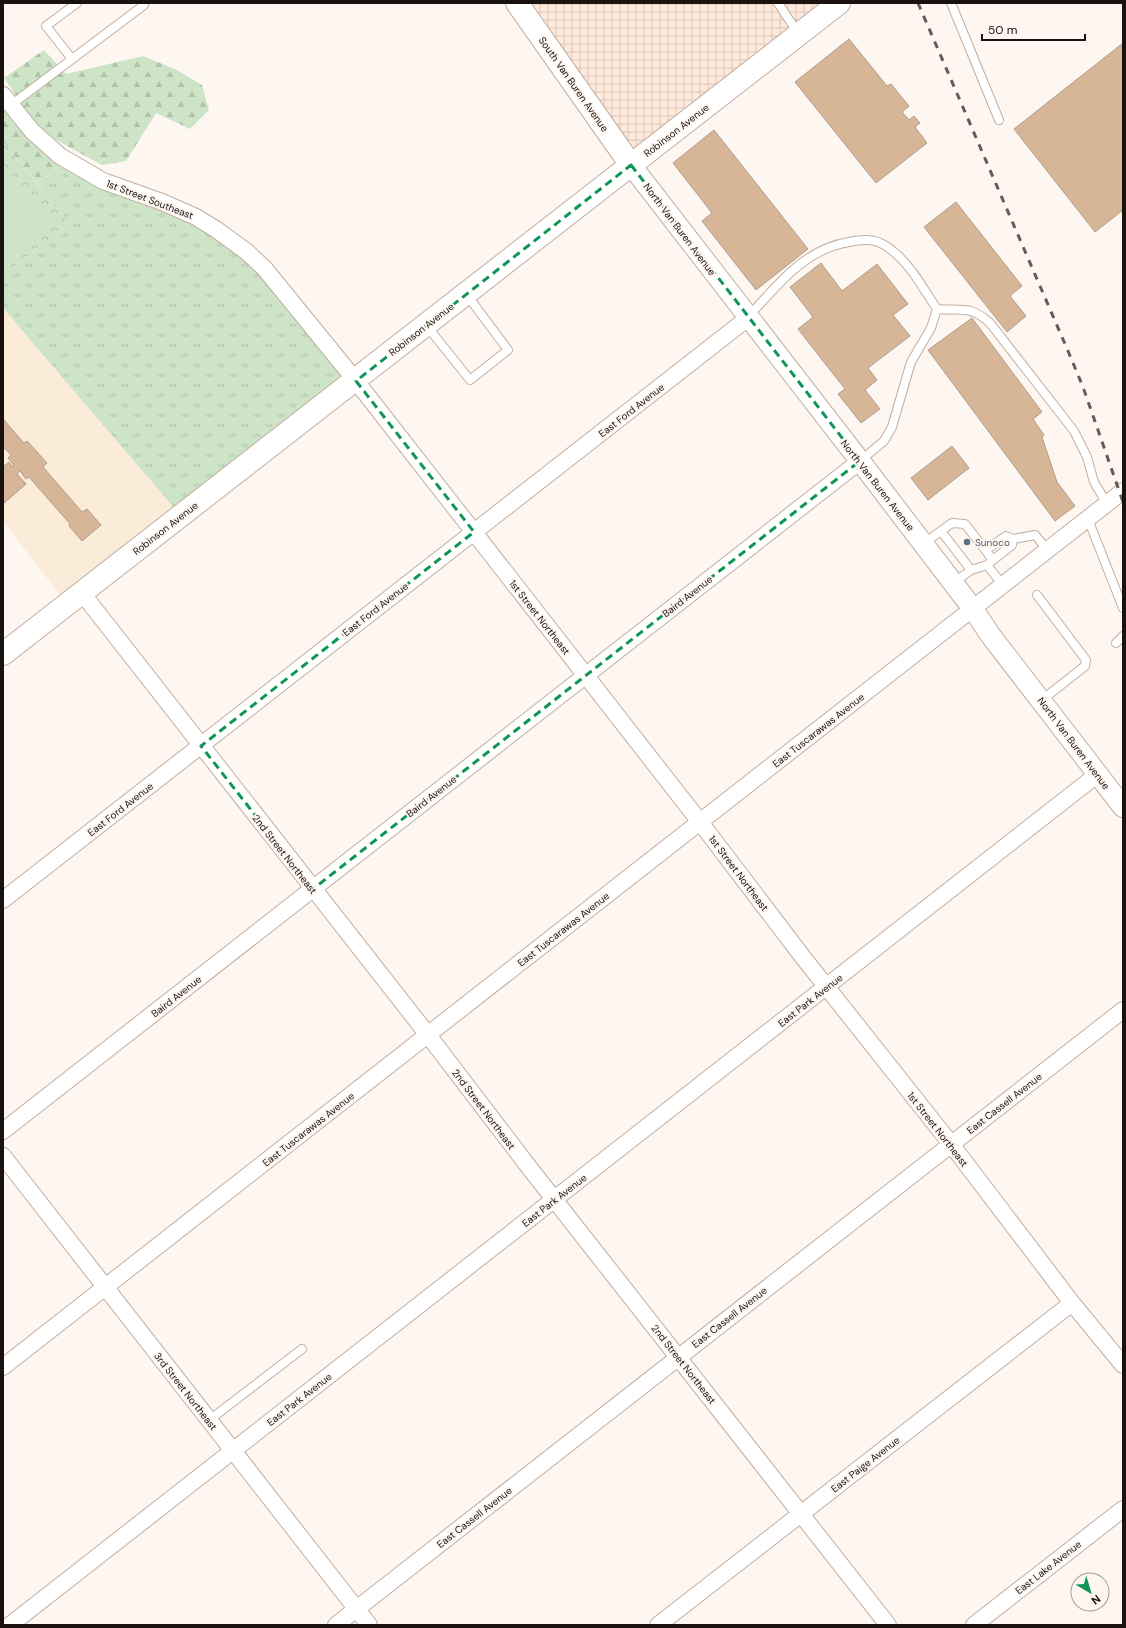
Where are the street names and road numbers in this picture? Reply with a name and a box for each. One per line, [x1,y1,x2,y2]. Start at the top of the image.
street label: South Van Buren Avenue [536,34,612,135]
street label: Robinson Avenue [641,101,712,160]
street label: 1st Street Southeast [104,177,195,222]
street label: North Van Buren Avenue [641,181,719,278]
street label: Robinson Avenue [386,300,457,359]
street label: East Ford Avenue [596,380,667,440]
street label: North Van Buren Avenue [838,437,917,534]
street label: Robinson Avenue [130,499,201,558]
street label: Baird Avenue [660,573,715,620]
street label: 1st Street Northeast [506,577,573,657]
street label: East Ford Avenue [340,579,411,639]
street label: East Tuscarawas Avenue [770,690,867,770]
street label: North Van Buren Avenue [1035,695,1113,792]
street label: Baird Avenue [404,773,459,820]
street label: East Ford Avenue [85,779,156,839]
street label: 2nd Street Northeast [249,812,320,897]
street label: 1st Street Northeast [706,833,771,914]
street label: East Tuscarawas Avenue [515,889,612,969]
street label: East Park Avenue [775,971,846,1030]
street label: Baird Avenue [149,973,204,1020]
street label: 2nd Street Northeast [449,1066,518,1152]
street label: East Cassell Avenue [964,1070,1045,1137]
street label: East Tuscarawas Avenue [260,1089,357,1169]
street label: 1st Street Northeast [904,1089,971,1169]
street label: East Park Avenue [519,1171,590,1230]
street label: East Cassell Avenue [689,1284,770,1351]
street label: 2nd Street Northeast [648,1322,719,1407]
street label: 3rd Street Northeast [151,1350,220,1433]
street label: East Park Avenue [264,1370,335,1429]
street label: East Paige Avenue [828,1433,902,1495]
street label: East Cassell Avenue [434,1484,515,1551]
street label: East Lake Avenue [1013,1537,1084,1597]

